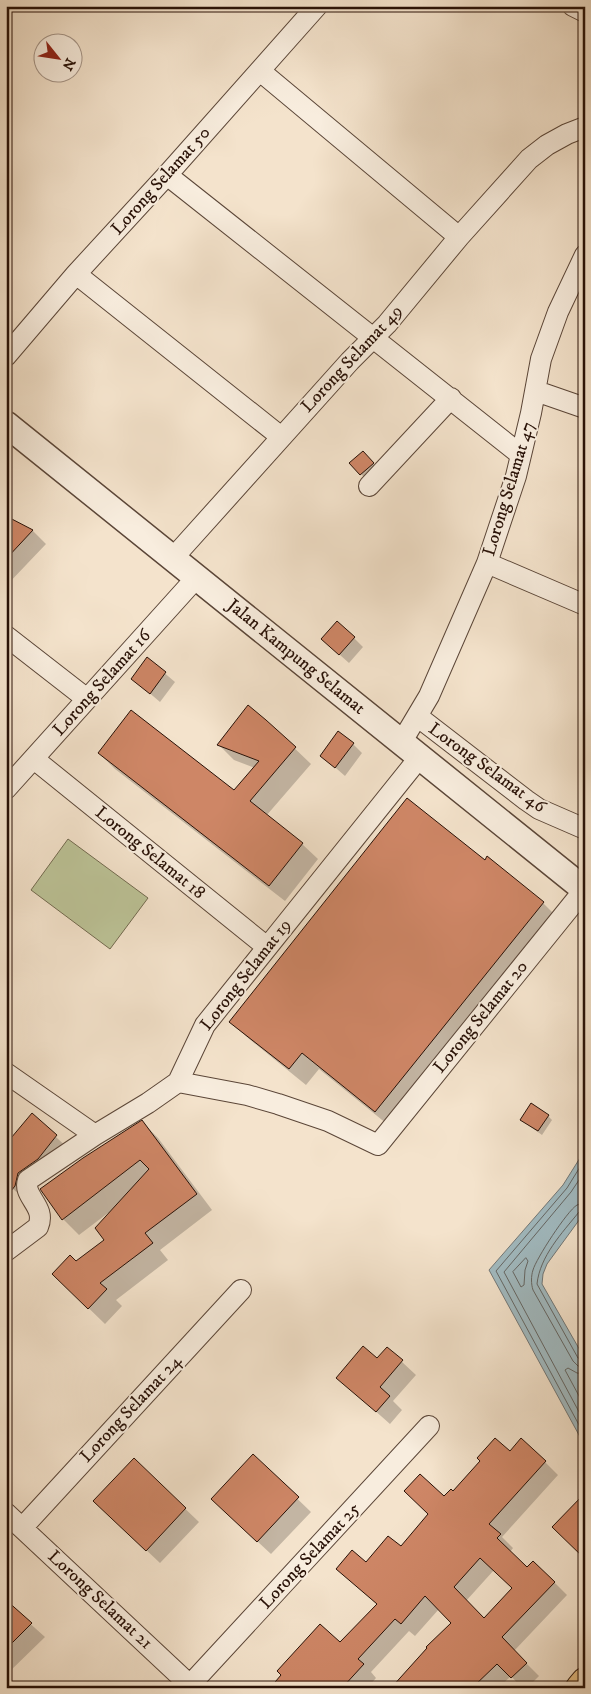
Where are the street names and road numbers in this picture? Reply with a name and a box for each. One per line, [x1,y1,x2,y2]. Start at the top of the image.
street label: Lorong Selamat 50 [106,122,216,240]
street label: Lorong Selamat 49 [296,301,408,417]
street label: Lorong Selamat 47 [478,419,540,559]
street label: Jalan Kampung Selamat [221,593,370,720]
street label: Lorong Selamat 16 [48,625,156,741]
street label: Lorong Selamat 46 [424,718,550,818]
street label: Lorong Selamat 18 [90,802,210,904]
street label: Lorong Selamat 19 [196,915,296,1035]
street label: Lorong Selamat 20 [429,956,533,1078]
street label: Lorong Selamat 24 [76,1350,187,1467]
street label: Lorong Selamat 25 [255,1498,365,1614]
street label: Lorong Selamat 21 [43,1546,157,1654]

